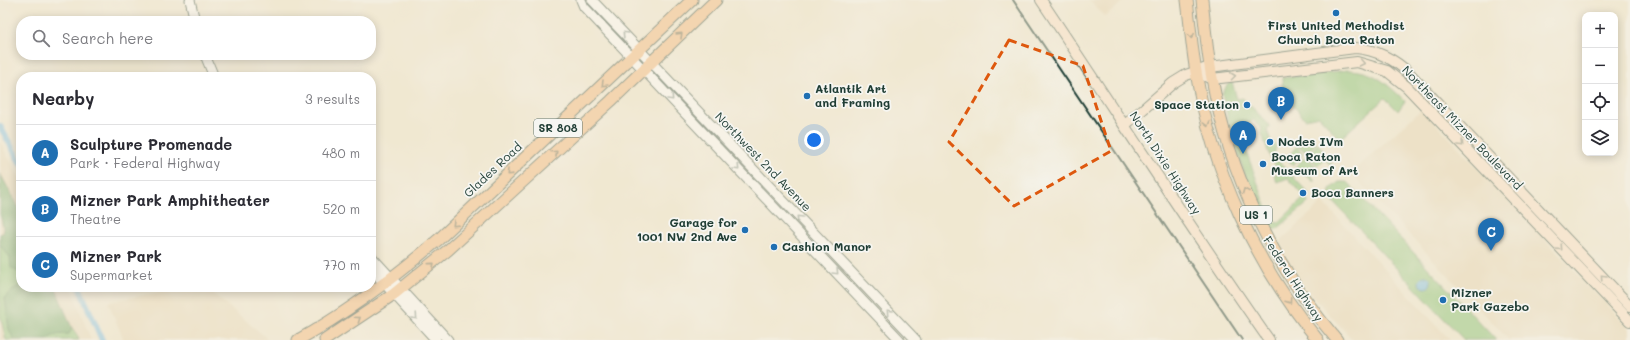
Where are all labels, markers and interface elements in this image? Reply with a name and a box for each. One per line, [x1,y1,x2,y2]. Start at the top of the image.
marker: First United Methodist Church Boca Raton [1331,8,1341,18]
map controls [1582,12,1618,156]
button: + [1582,12,1618,48]
search box [16,16,376,60]
place label: First United Methodist Church Boca Raton [1268,17,1404,47]
icon: search [30,27,52,49]
text: Search here [62,28,153,48]
one-way arrow [622,31,630,39]
one-way arrow [675,32,683,40]
one-way arrow [1187,33,1196,39]
button: − [1582,48,1618,84]
one-way arrow [1359,58,1365,67]
street label: Northeast Mizner Boulevard [1399,62,1527,193]
one-way arrow [1230,72,1236,81]
one-way arrow [601,79,609,87]
place label: Atlantik Art and Framing [815,80,890,110]
button: locate [1582,84,1618,120]
text: Nearby [32,87,94,109]
pin: B [1268,87,1294,120]
text: 3 results [305,90,360,107]
marker: Atlantik Art and Framing [802,91,812,101]
one-way arrow [666,93,674,101]
place label: Space Station [1154,96,1239,112]
marker: Space Station [1242,100,1252,110]
street label: Northwest 2nd Avenue [712,108,815,214]
street label: North Dixie Highway [1126,108,1205,217]
road number: SR 808 [534,119,582,137]
button: layers [1582,120,1618,156]
one-way arrow [1203,121,1211,127]
pin: A [1230,121,1256,154]
your location [804,130,824,150]
place label: Nodes IVm [1278,133,1343,149]
text: Sculpture Promenade [70,134,232,154]
marker: Nodes IVm [1265,137,1275,147]
street label: Glades Road [460,138,525,200]
one-way arrow [1456,139,1463,147]
text: A [40,144,50,161]
text: 480 m [322,144,360,161]
place label: Boca Raton Museum of Art [1271,148,1358,178]
one-way arrow [550,150,558,158]
text: Park · Federal Highway [70,154,220,171]
marker: Boca Raton Museum of Art [1258,159,1268,169]
one-way arrow [732,163,740,171]
one-way arrow [506,168,514,176]
place label: Boca Banners [1311,184,1394,200]
one-way arrow [1242,187,1250,195]
marker: Boca Banners [1298,188,1308,198]
text: Mizner Park Amphitheater [70,190,270,210]
text: B [41,200,49,217]
text: 520 m [323,200,360,217]
road number: US 1 [1240,206,1272,224]
text: Theatre [70,210,121,227]
place label: Garage for 1001 NW 2nd Ave [637,214,737,244]
one-way arrow [797,215,804,222]
pin: C [1478,218,1504,251]
one-way arrow [452,219,460,227]
marker: Garage for 1001 NW 2nd Ave [740,225,750,235]
street label: Federal Highway [1260,233,1327,324]
place label: Cashion Manor [782,238,871,254]
marker: Cashion Manor [769,242,779,252]
one-way arrow [1555,243,1563,251]
text: Mizner Park [70,246,162,266]
text: C [40,256,50,273]
text: 770 m [323,256,360,273]
one-way arrow [427,262,434,269]
text: Supermarket [70,266,153,283]
one-way arrow [831,267,839,275]
one-way arrow [1601,275,1608,282]
place label: Mizner Park Gazebo [1451,284,1529,314]
marker: Mizner Park Gazebo [1438,295,1448,305]
one-way arrow [1284,297,1291,304]
one-way arrow [886,309,894,317]
one-way arrow [410,312,418,320]
one-way arrow [354,316,361,324]

